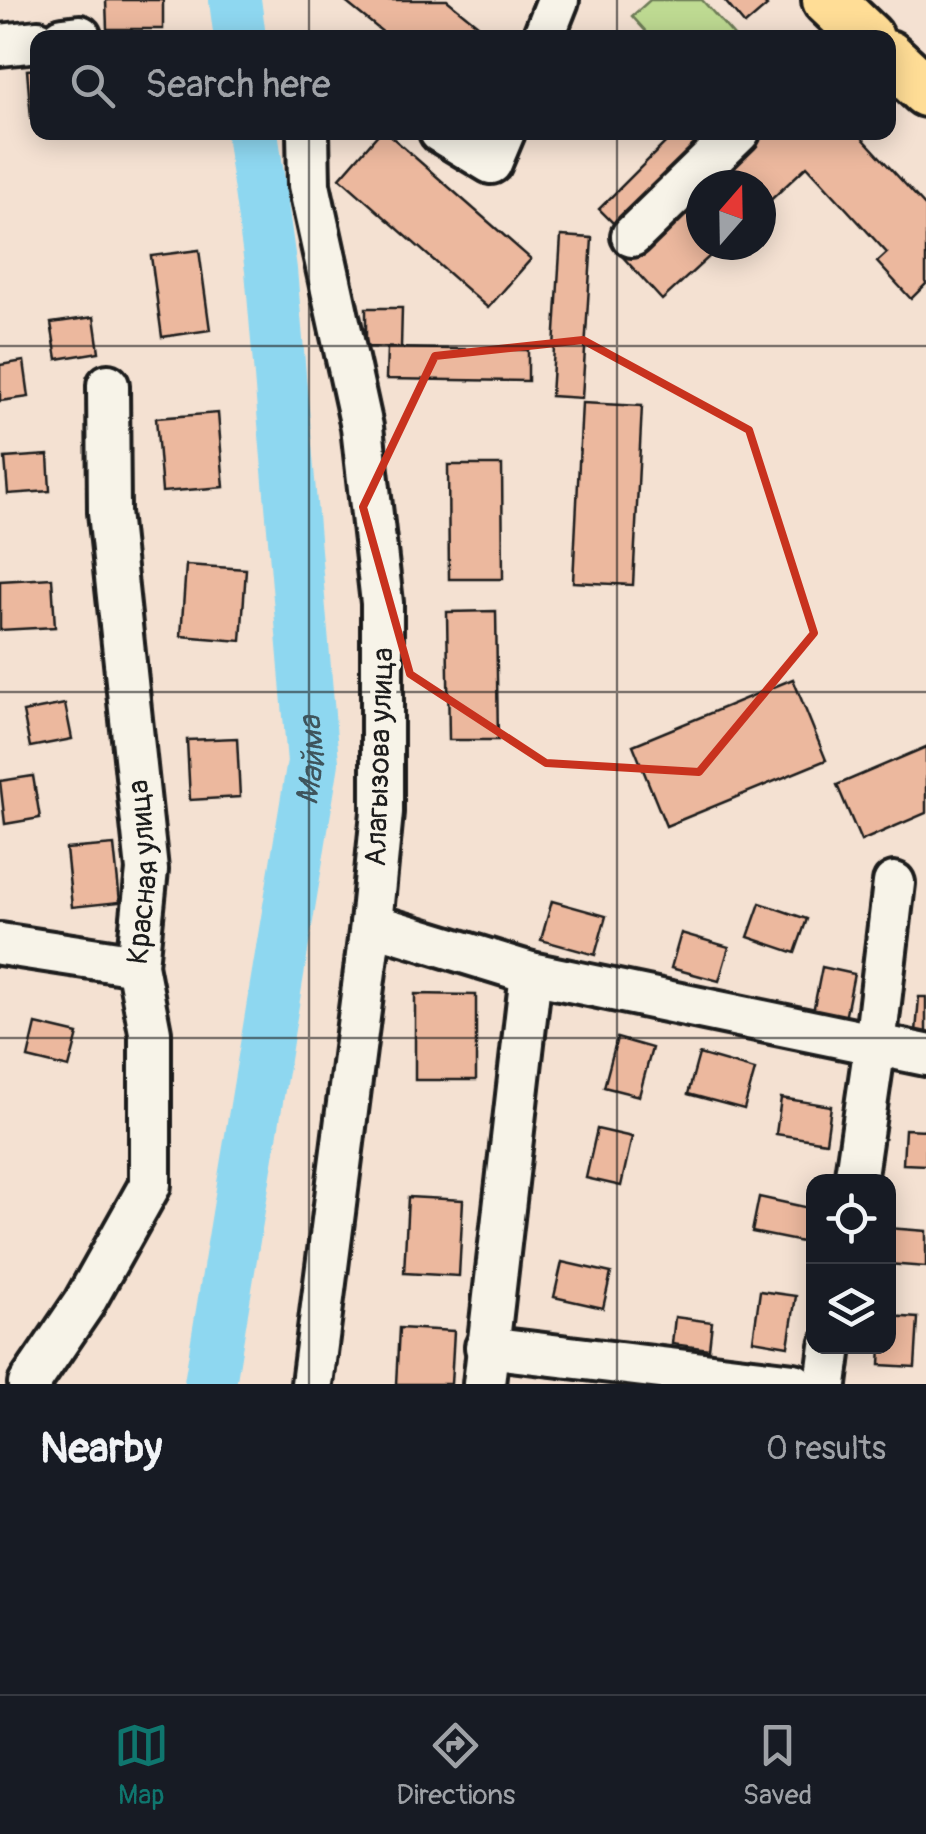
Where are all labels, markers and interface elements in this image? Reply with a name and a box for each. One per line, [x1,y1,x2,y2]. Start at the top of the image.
search box [30,30,896,140]
icon: search [65,58,120,113]
text: Search here [145,61,331,109]
north arrow [686,170,776,260]
street label: Алагызова улица [357,647,402,867]
water label: Майма [287,712,334,808]
street label: Красная улица [119,778,166,966]
map controls [806,1174,896,1354]
button: locate [806,1174,896,1264]
button: layers [806,1264,896,1354]
text: Nearby [40,1423,162,1475]
text: 0 results [766,1429,886,1469]
tab: Map [114,1718,169,1813]
tab: Directions [396,1718,515,1813]
tab: Saved [743,1718,812,1813]

